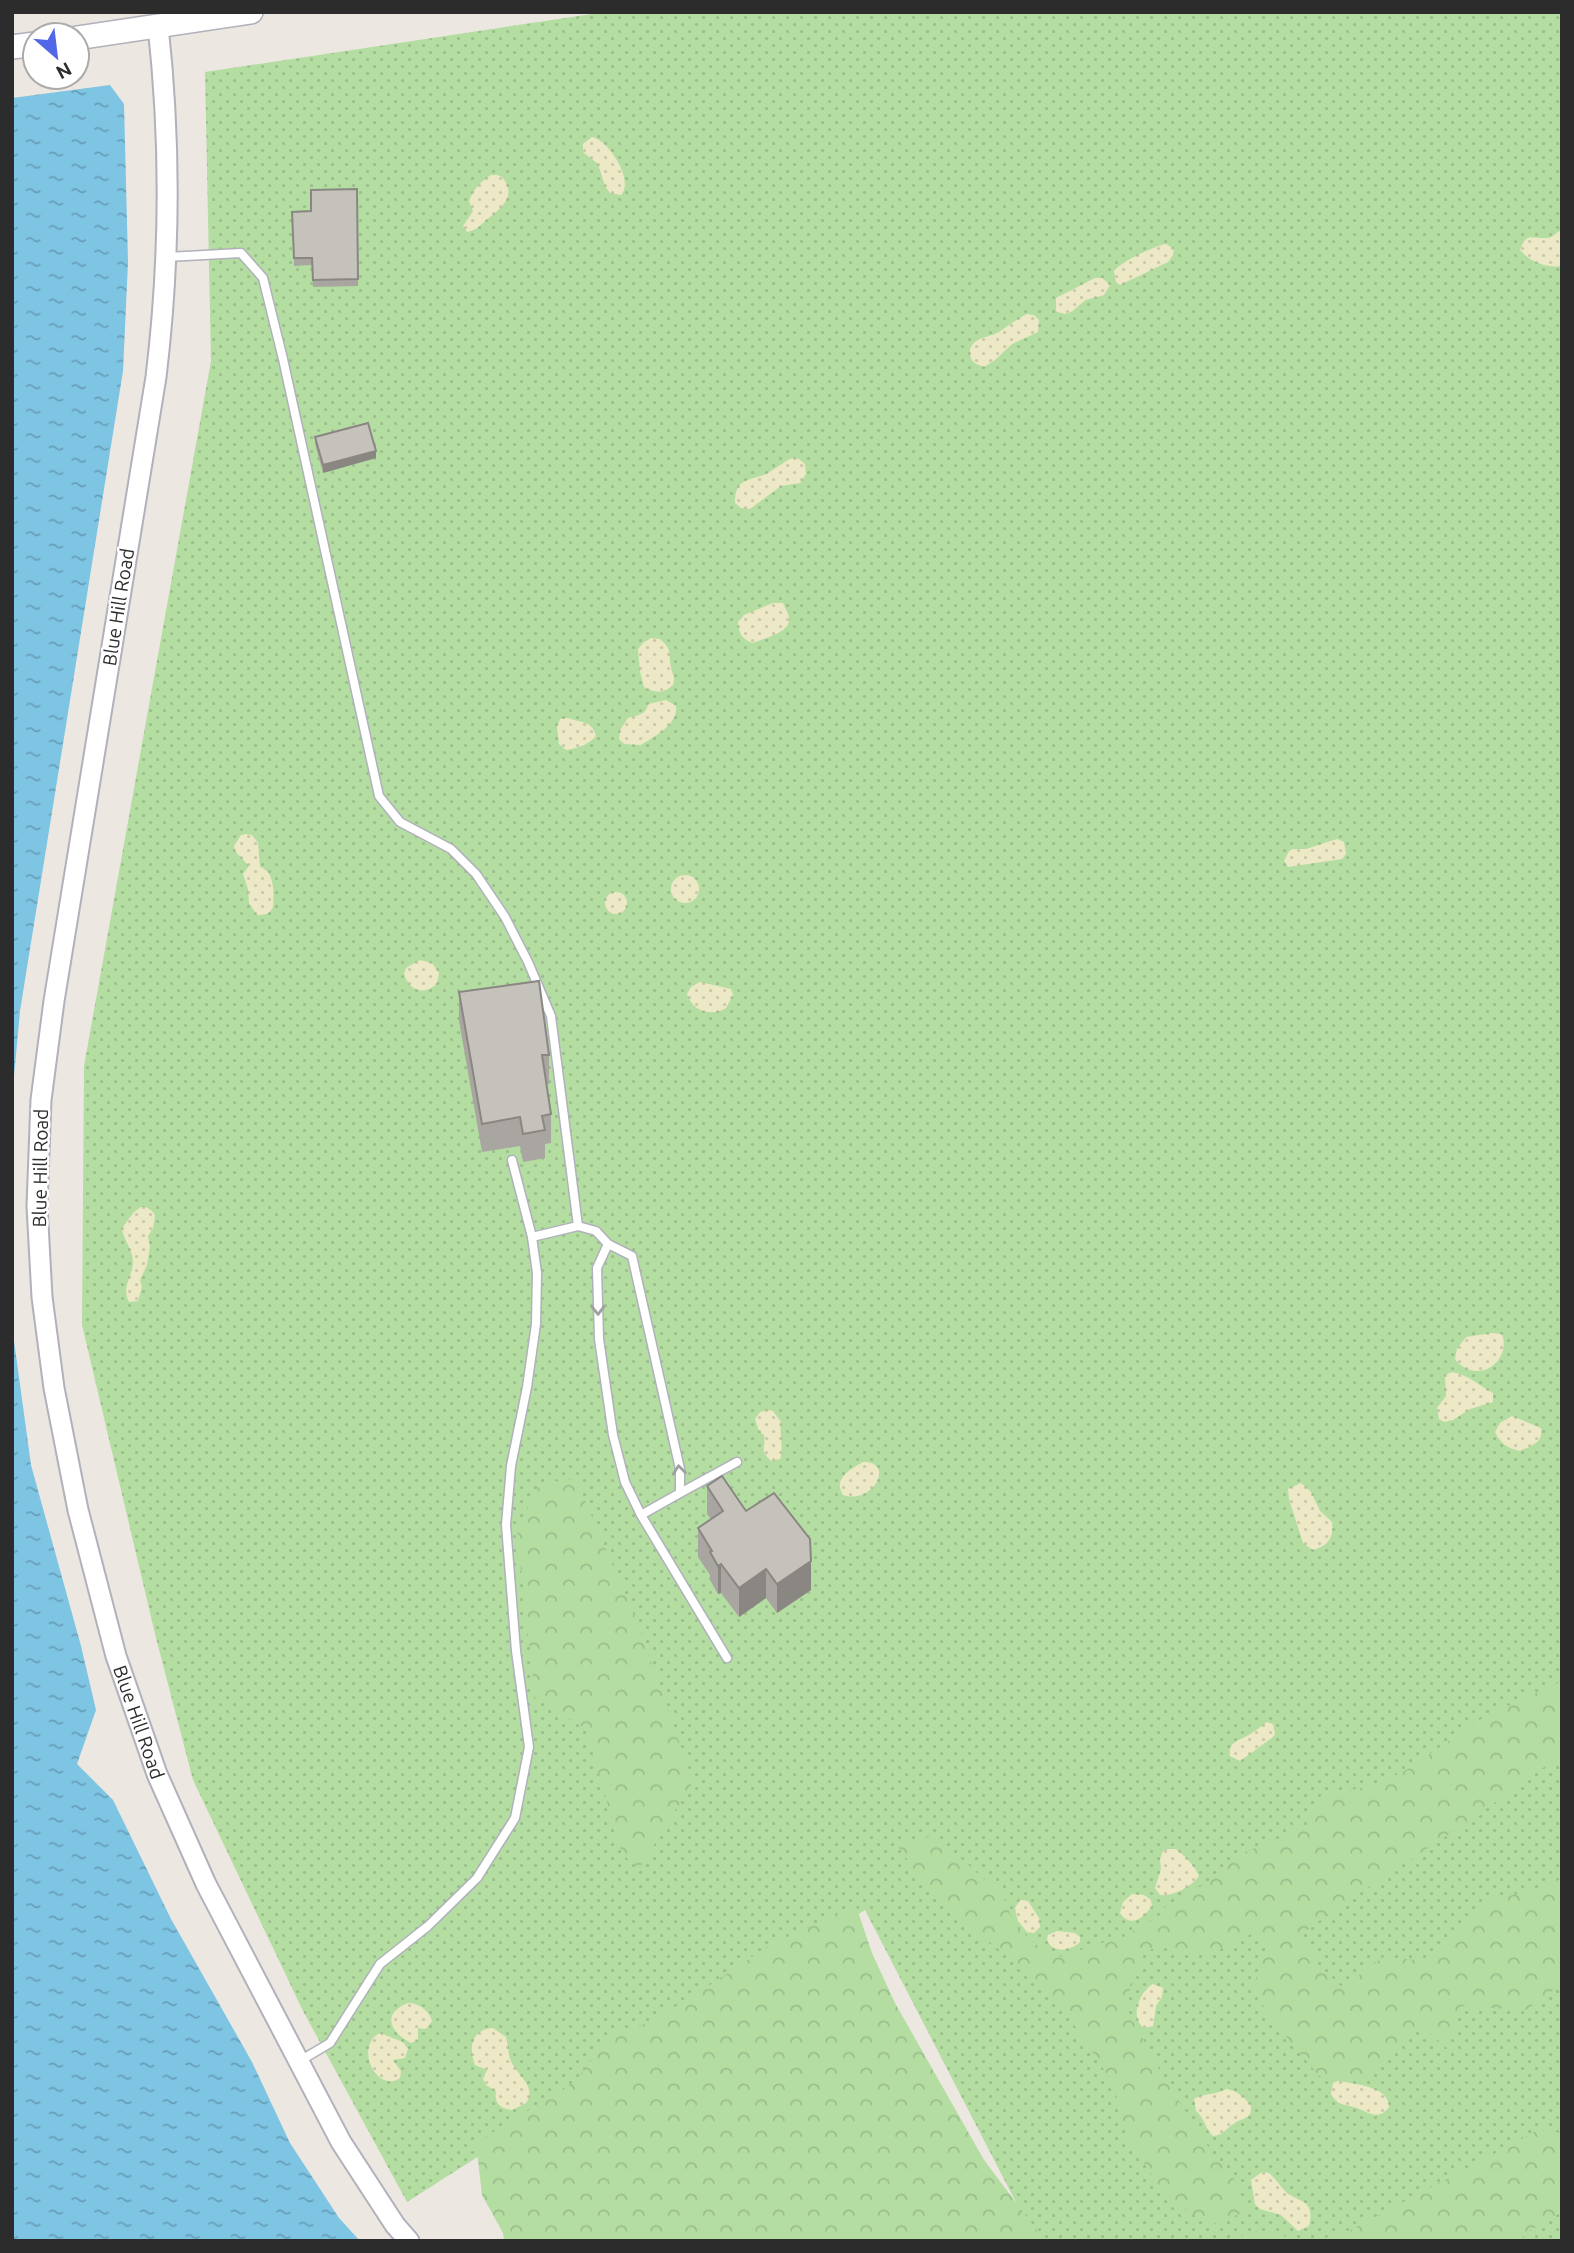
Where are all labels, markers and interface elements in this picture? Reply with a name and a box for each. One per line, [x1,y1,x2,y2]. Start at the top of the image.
north arrow [21,21,91,91]
text: N [53,58,75,84]
street label: Blue Hill Road [98,547,138,667]
street label: Blue Hill Road [28,1108,52,1228]
one-way arrow [591,1305,606,1316]
one-way arrow [671,1464,686,1476]
street label: Blue Hill Road [109,1662,169,1782]

